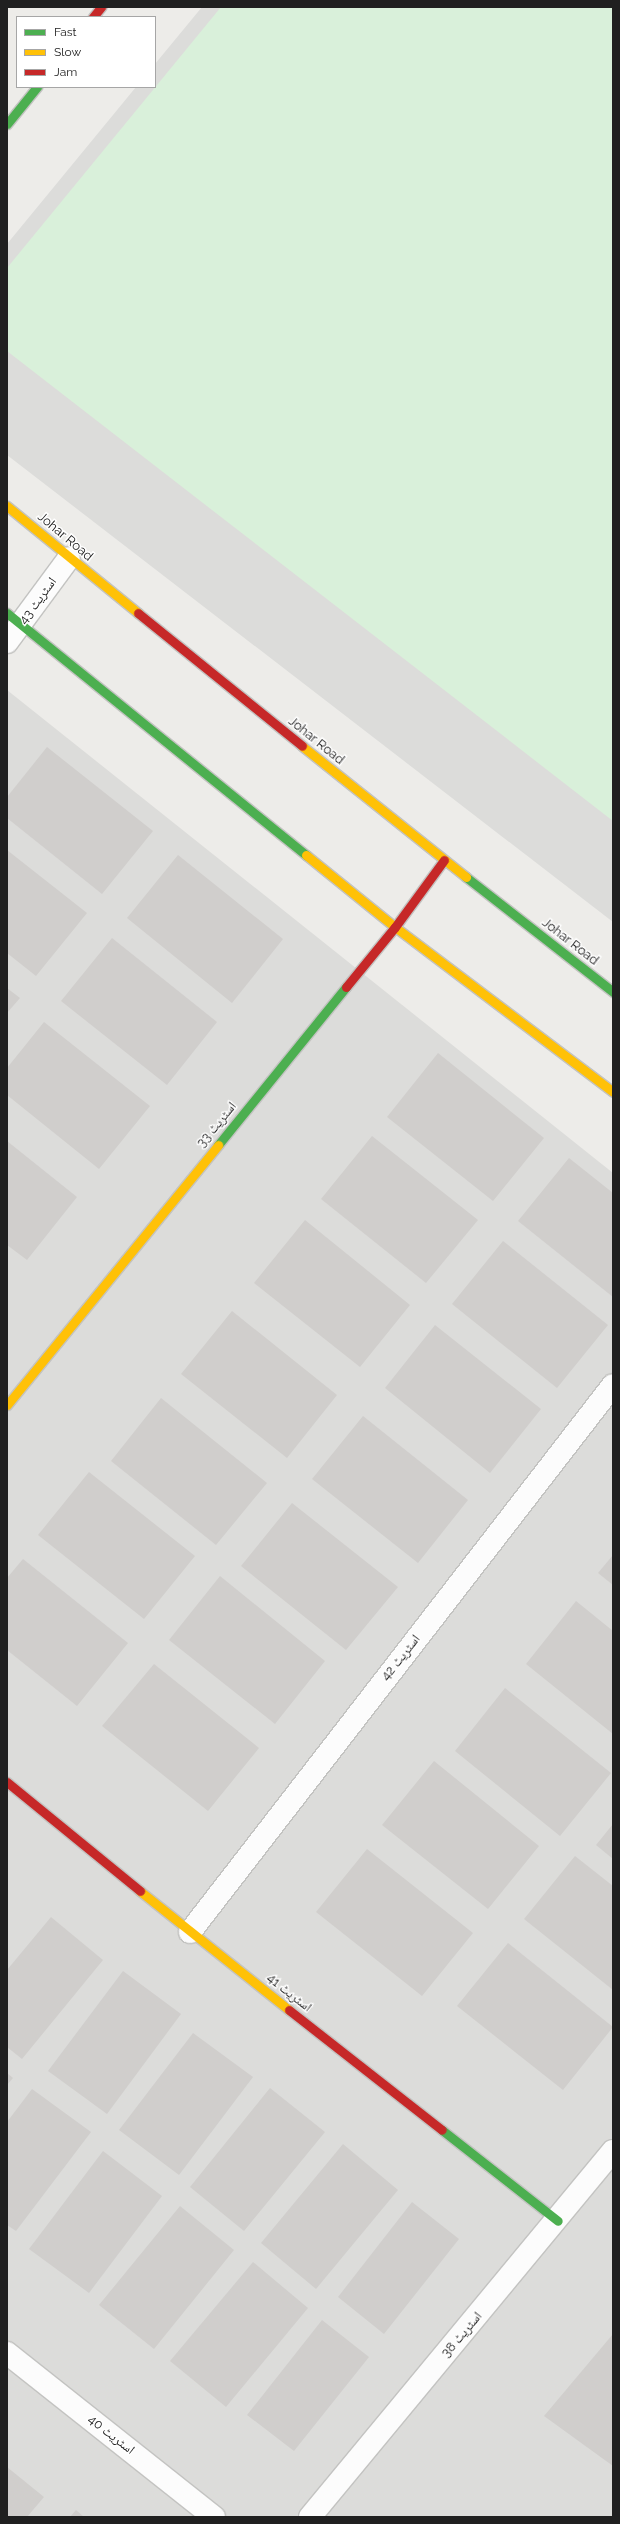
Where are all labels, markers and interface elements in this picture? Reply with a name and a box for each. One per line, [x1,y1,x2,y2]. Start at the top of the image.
legend [16,16,156,88]
text: Fast [54,25,77,39]
text: Slow [54,45,81,59]
text: Jam [54,65,77,79]
street label: Johar Road [34,509,96,565]
street label: اسٹریٹ 43 [16,575,60,627]
street label: Johar Road [285,714,347,768]
street label: Johar Road [539,915,601,969]
street label: اسٹریٹ 33 [194,1099,240,1151]
street label: اسٹریٹ 42 [378,1632,424,1684]
street label: اسٹریٹ 41 [263,1971,315,2015]
street label: اسٹریٹ 38 [438,2309,486,2361]
street label: اسٹریٹ 40 [85,2412,137,2458]

